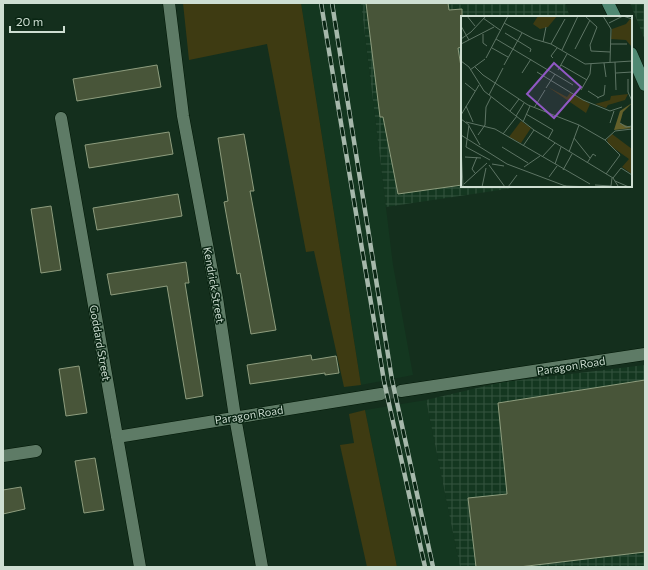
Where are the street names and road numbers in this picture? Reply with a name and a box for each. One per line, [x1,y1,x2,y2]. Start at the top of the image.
street label: Kendrick Street [201,246,228,325]
street label: Goddard Street [87,304,114,382]
street label: Paragon Road [536,354,606,377]
street label: Paragon Road [214,403,284,426]

